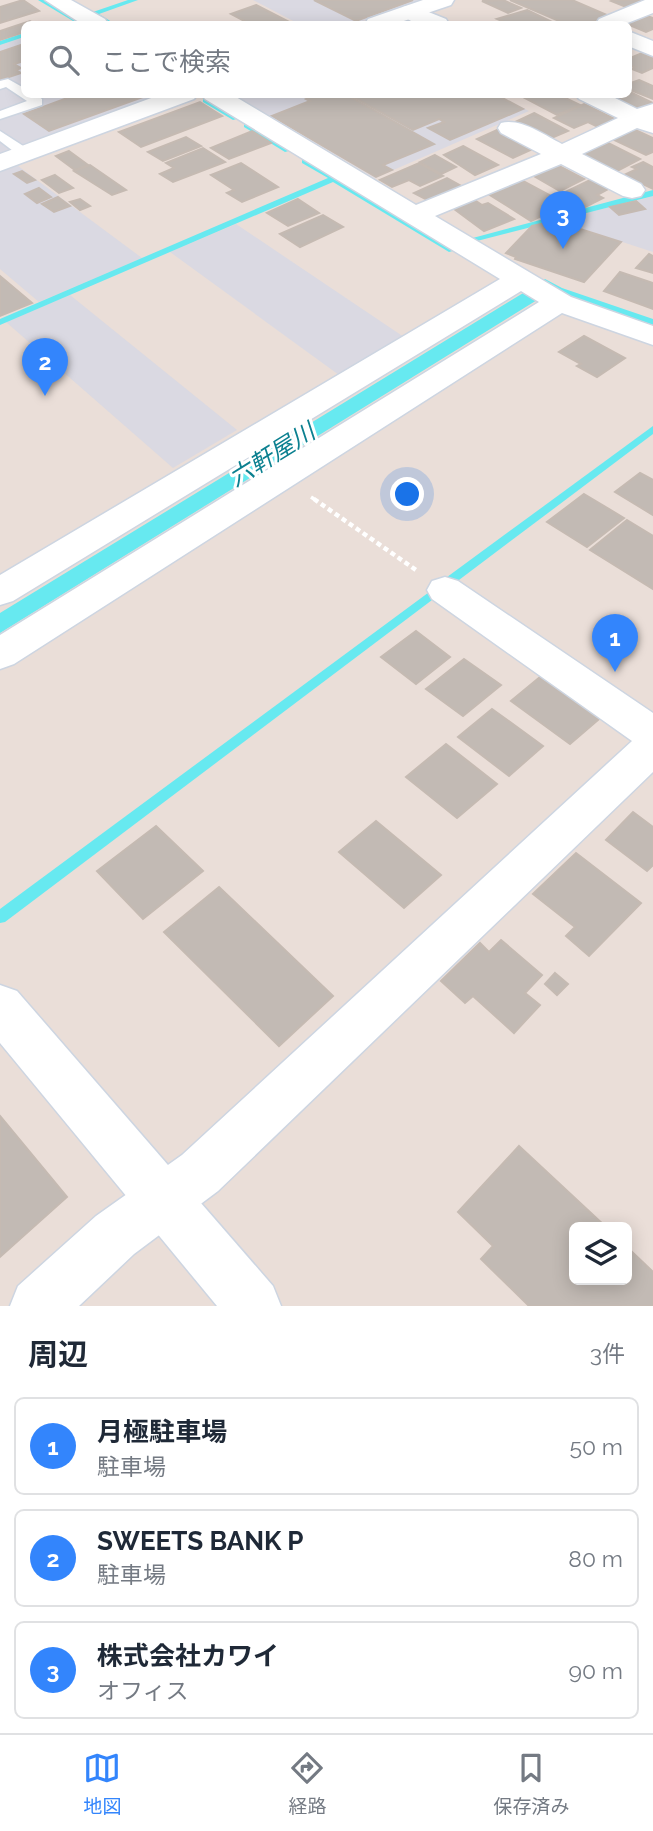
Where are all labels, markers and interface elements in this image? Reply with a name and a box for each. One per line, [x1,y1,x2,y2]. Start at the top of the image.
search box [21,21,632,98]
icon: search [45,41,83,79]
text: ここで検索 [101,47,231,77]
pin: 3 [540,191,586,249]
pin: 2 [22,338,68,396]
water label: 六軒屋川 [223,415,323,492]
your location [390,477,424,511]
pin: 1 [592,614,638,672]
map controls [569,1222,632,1285]
button: layers [569,1222,632,1285]
text: 周辺 [28,1337,88,1372]
text: 3件 [590,1340,625,1367]
text: 月極駐車場 [97,1417,227,1447]
text: 1 [47,1433,59,1460]
text: 50 m [569,1433,623,1460]
text: 駐車場 [97,1453,166,1480]
text: SWEETS BANK P [97,1526,304,1556]
text: 2 [47,1545,59,1572]
text: 80 m [568,1545,623,1572]
text: 駐車場 [97,1561,166,1588]
text: 株式会社カワイ [97,1641,279,1671]
text: 3 [47,1657,59,1684]
text: 90 m [568,1657,623,1684]
text: オフィス [97,1677,189,1704]
tab: 地図 [83,1749,122,1818]
tab: 経路 [288,1749,327,1818]
tab: 保存済み [493,1749,570,1818]

